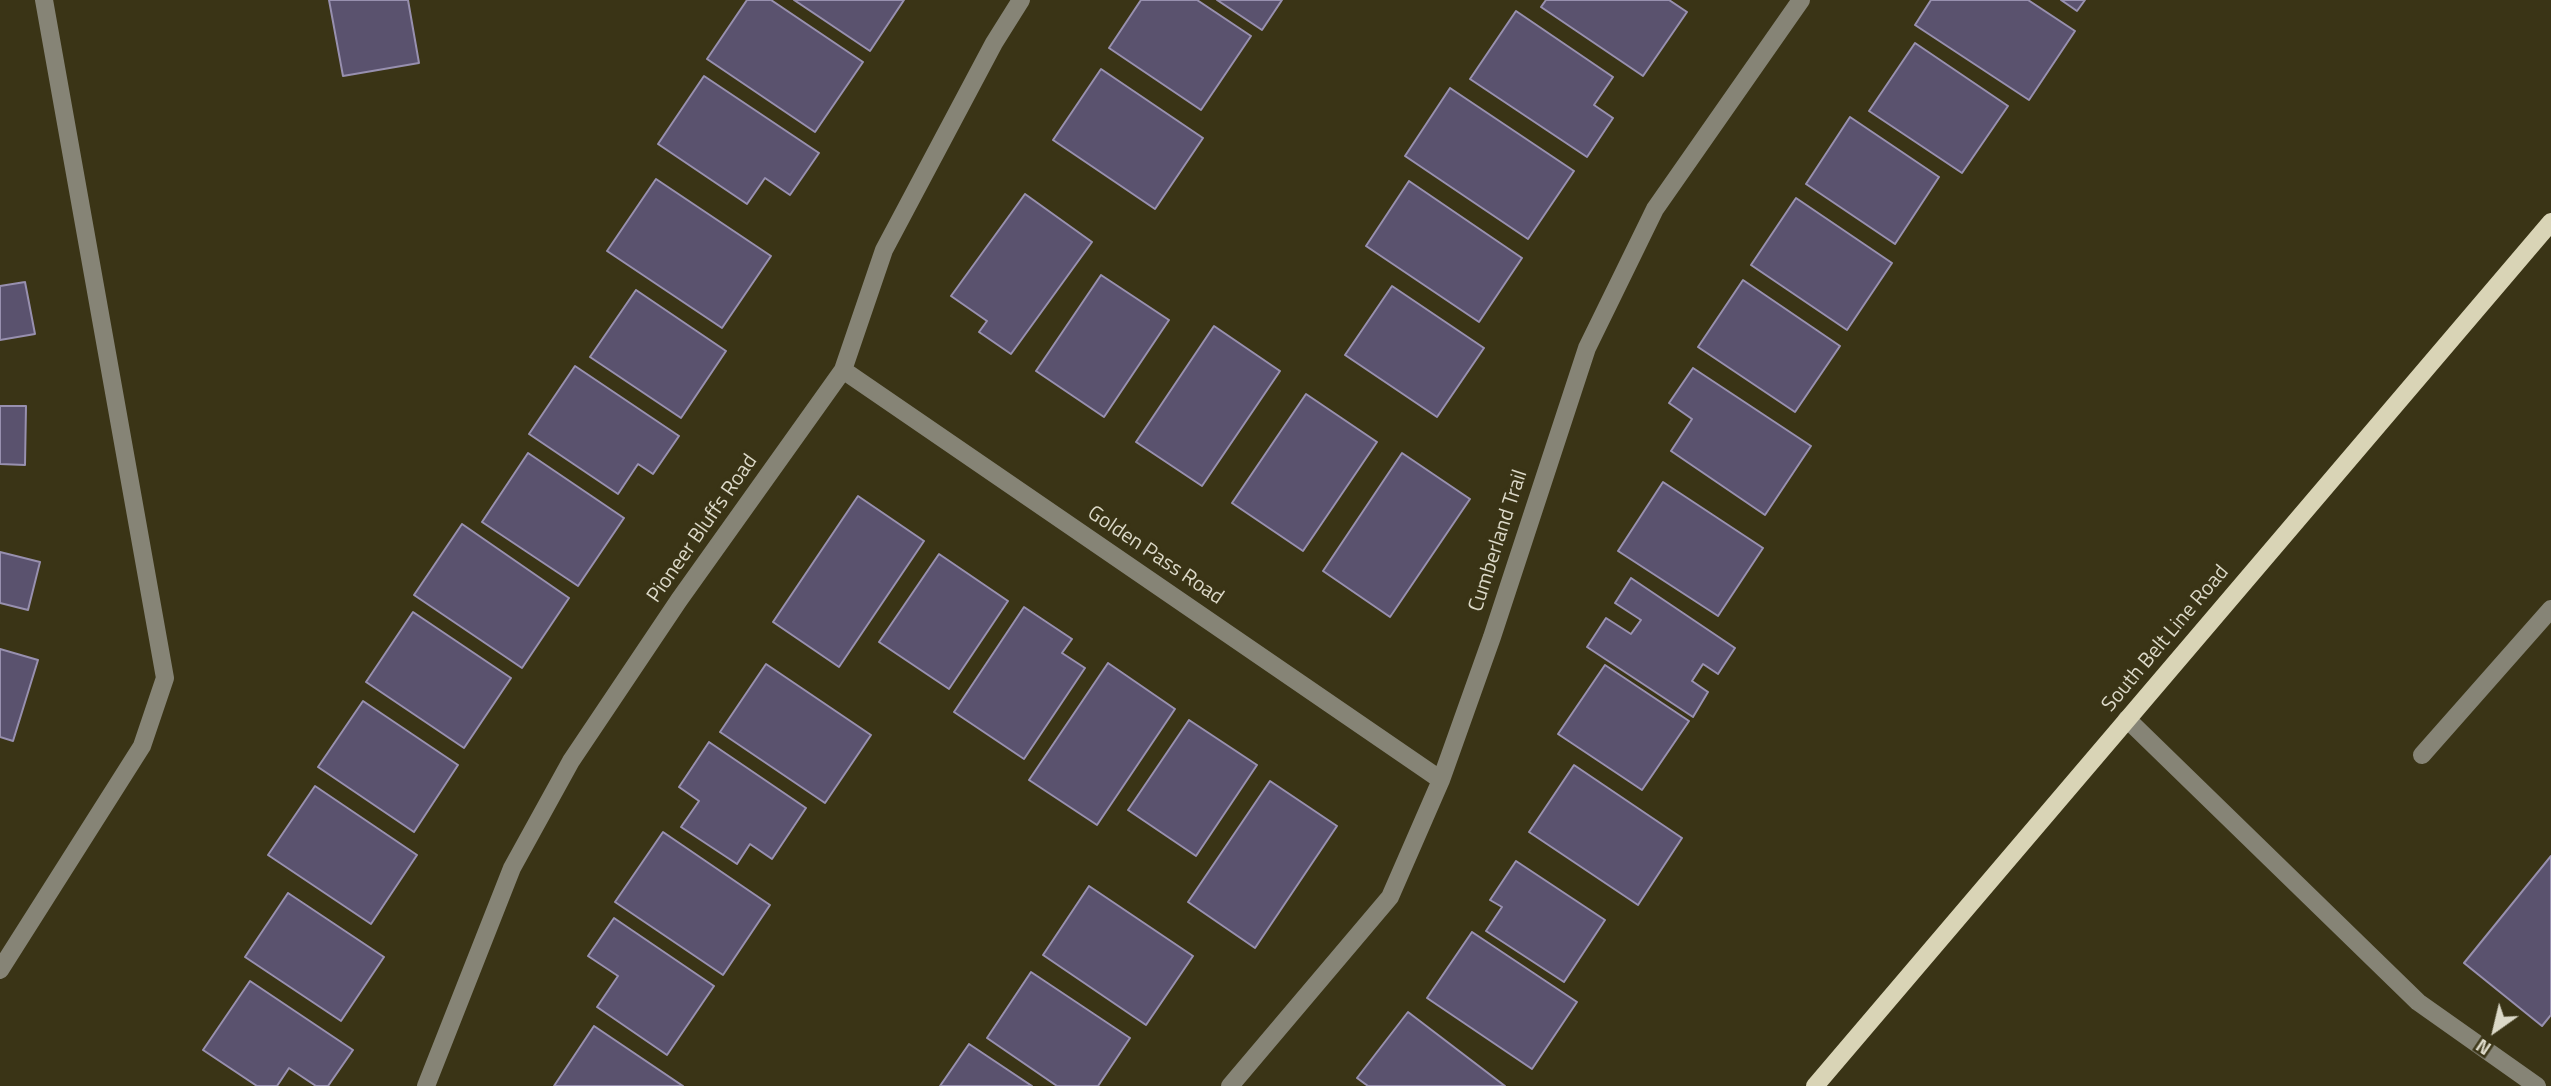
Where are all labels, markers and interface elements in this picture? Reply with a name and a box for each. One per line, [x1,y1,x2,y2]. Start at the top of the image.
street label: Pioneer Bluffs Road [642,450,764,608]
street label: Cumberland Trail [1464,467,1534,615]
street label: Golden Pass Road [1082,501,1228,611]
street label: South Belt Line Road [2097,560,2235,718]
north arrow [2460,995,2530,1065]
text: N [2469,1032,2497,1064]

